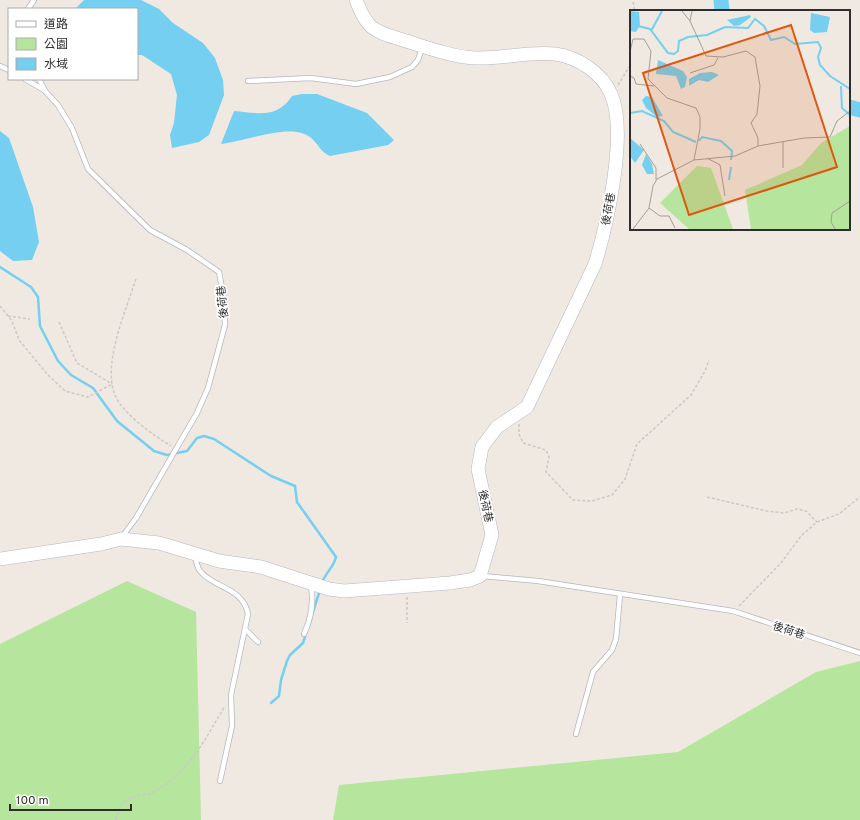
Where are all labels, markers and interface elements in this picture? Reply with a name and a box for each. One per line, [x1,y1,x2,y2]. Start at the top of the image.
legend [8,8,138,80]
inset map [630,10,850,230]
text: 道路 [44,17,68,33]
text: 公園 [44,37,68,53]
text: 水域 [44,57,68,73]
street label: 後荷巷 [599,192,619,227]
street label: 後荷巷 [214,285,232,319]
street label: 後荷巷 [475,489,495,524]
street label: 後荷巷 [771,619,807,643]
scale bar [10,786,131,812]
text: 100 m [16,793,49,809]

